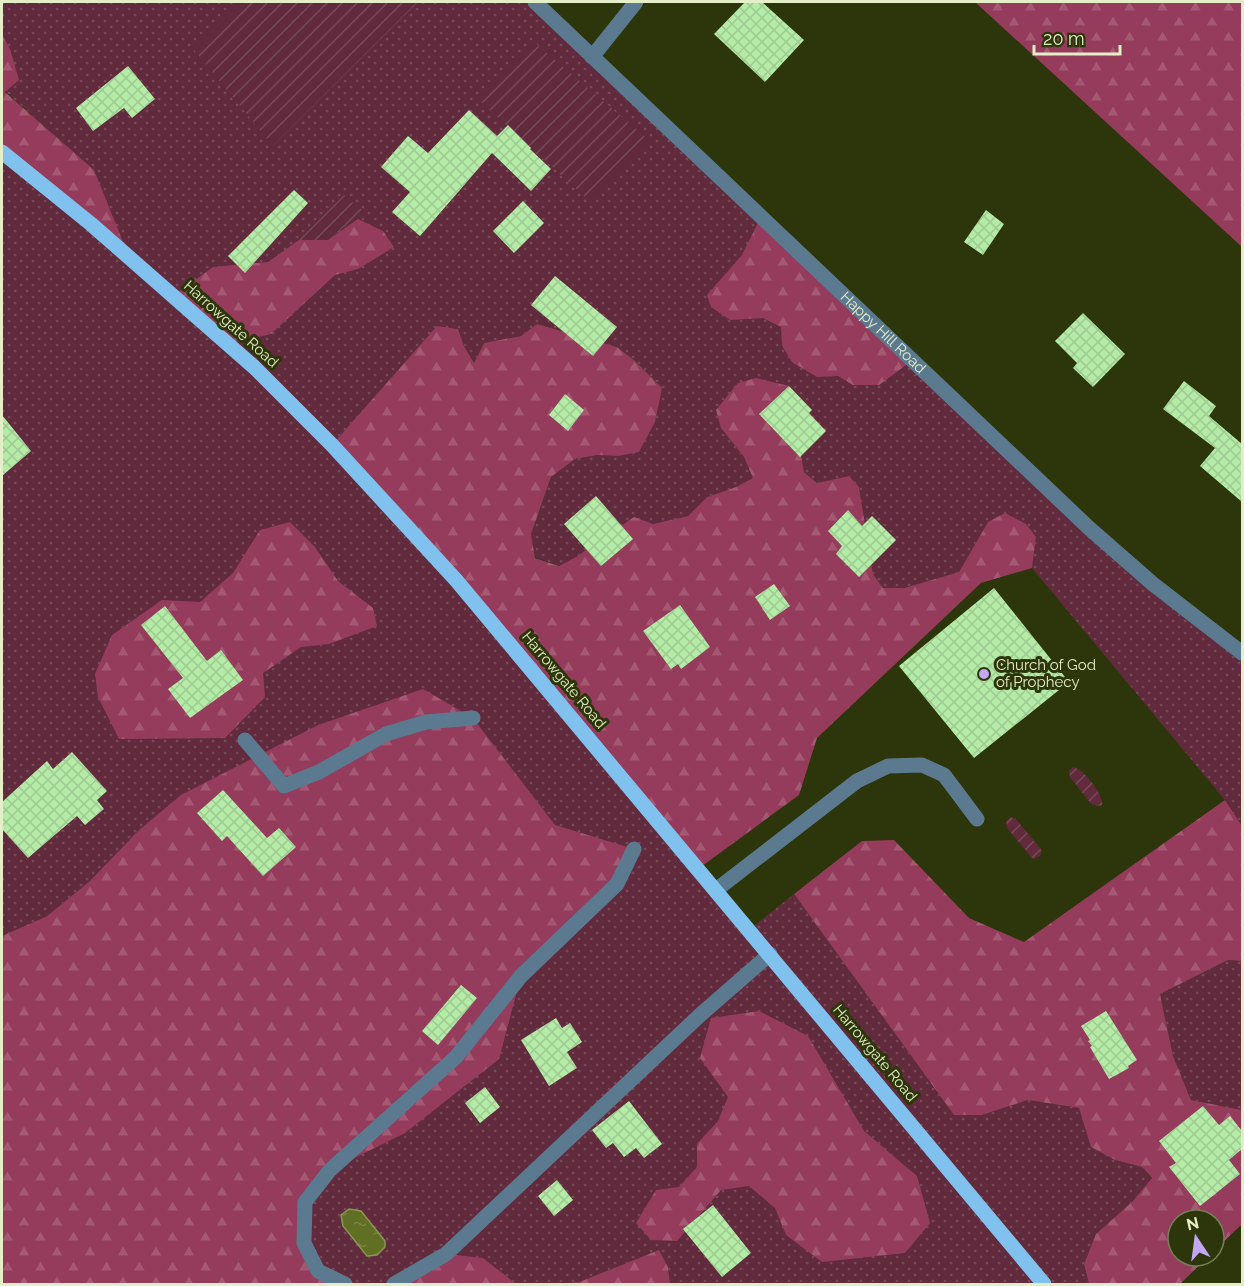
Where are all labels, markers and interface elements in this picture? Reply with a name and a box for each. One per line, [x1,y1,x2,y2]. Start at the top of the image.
scale bar [1034,18,1120,56]
text: 20 m [1043,28,1085,49]
street label: Harrowgate Road [180,277,282,371]
street label: Happy Hill Road [837,288,930,377]
street label: Harrowgate Road [518,628,610,732]
place label: Church of God of Prophecy [996,656,1096,691]
marker: Church of God of Prophecy [977,667,991,681]
street label: Harrowgate Road [829,1001,921,1105]
north arrow [1166,1208,1226,1268]
text: N [1185,1213,1201,1235]

